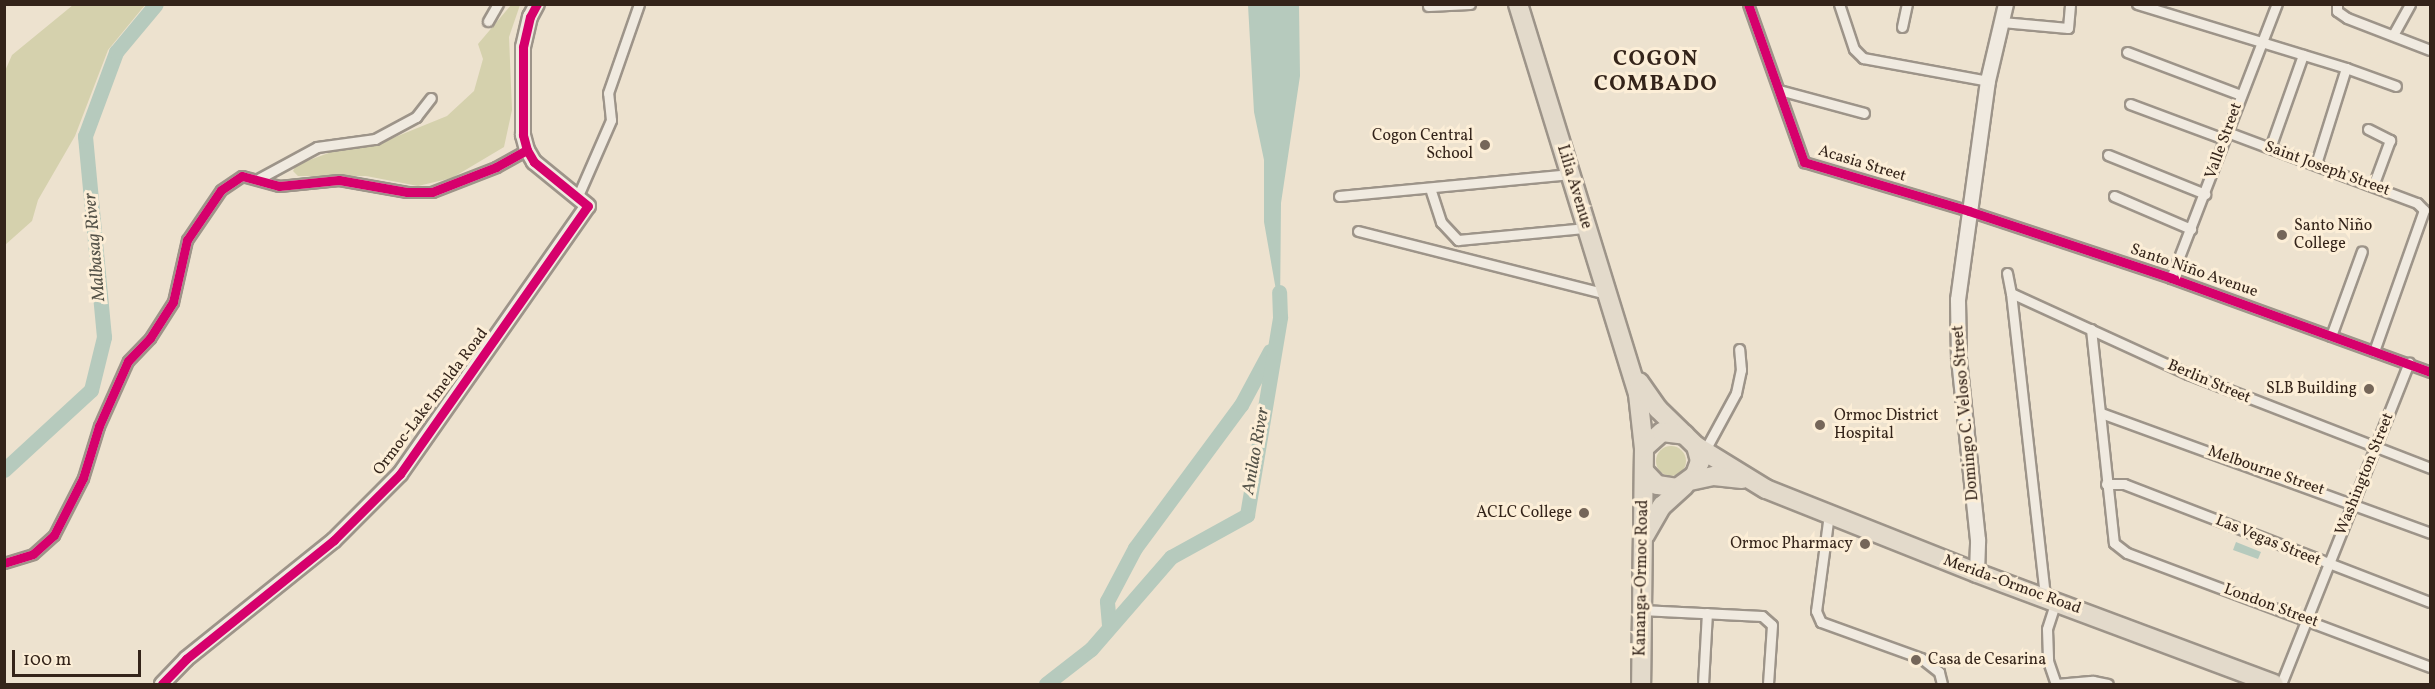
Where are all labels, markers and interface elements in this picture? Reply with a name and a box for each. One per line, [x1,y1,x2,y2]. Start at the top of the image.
district label: COGON COMBADO [1594,46,1718,98]
street label: Valle Street [2201,100,2247,182]
place label: Cogon Central School [1372,126,1473,164]
street label: Saint Joseph Street [2262,137,2392,201]
marker: Cogon Central School [1478,138,1492,152]
street label: Acasia Street [1816,142,1908,186]
street label: Lilia Avenue [1552,143,1596,231]
water label: Malbasag River [81,192,111,302]
place label: Santo Niño College [2294,216,2372,254]
marker: Santo Niño College [2275,228,2289,242]
street label: Santo Niño Avenue [2128,240,2260,302]
street label: Domingo C. Veloso Street [1949,324,1983,502]
street label: Ormoc-Lake Imelda Road [369,325,493,479]
street label: Berlin Street [2164,356,2254,408]
place label: SLB Building [2266,379,2357,399]
marker: SLB Building [2362,382,2376,396]
water label: Anilao River [1239,406,1275,496]
place label: Ormoc District Hospital [1834,406,1939,444]
street label: Washington Street [2332,410,2398,538]
marker: Ormoc District Hospital [1811,416,1829,434]
street label: Melbourne Street [2205,442,2327,500]
street label: Kananga-Ormoc Road [1631,500,1653,656]
place label: ACLC College [1476,503,1572,523]
marker: ACLC College [1577,506,1591,520]
street label: Las Vegas Street [2212,511,2324,571]
place label: Ormoc Pharmacy [1730,534,1853,554]
marker: Ormoc Pharmacy [1858,537,1872,551]
street label: Merida-Ormoc Road [1940,551,2084,619]
street label: London Street [2221,580,2321,632]
scale bar [15,638,144,676]
text: 100 m [23,648,72,673]
place label: Casa de Cesarina [1928,650,2046,670]
marker: Casa de Cesarina [1909,653,1923,667]

